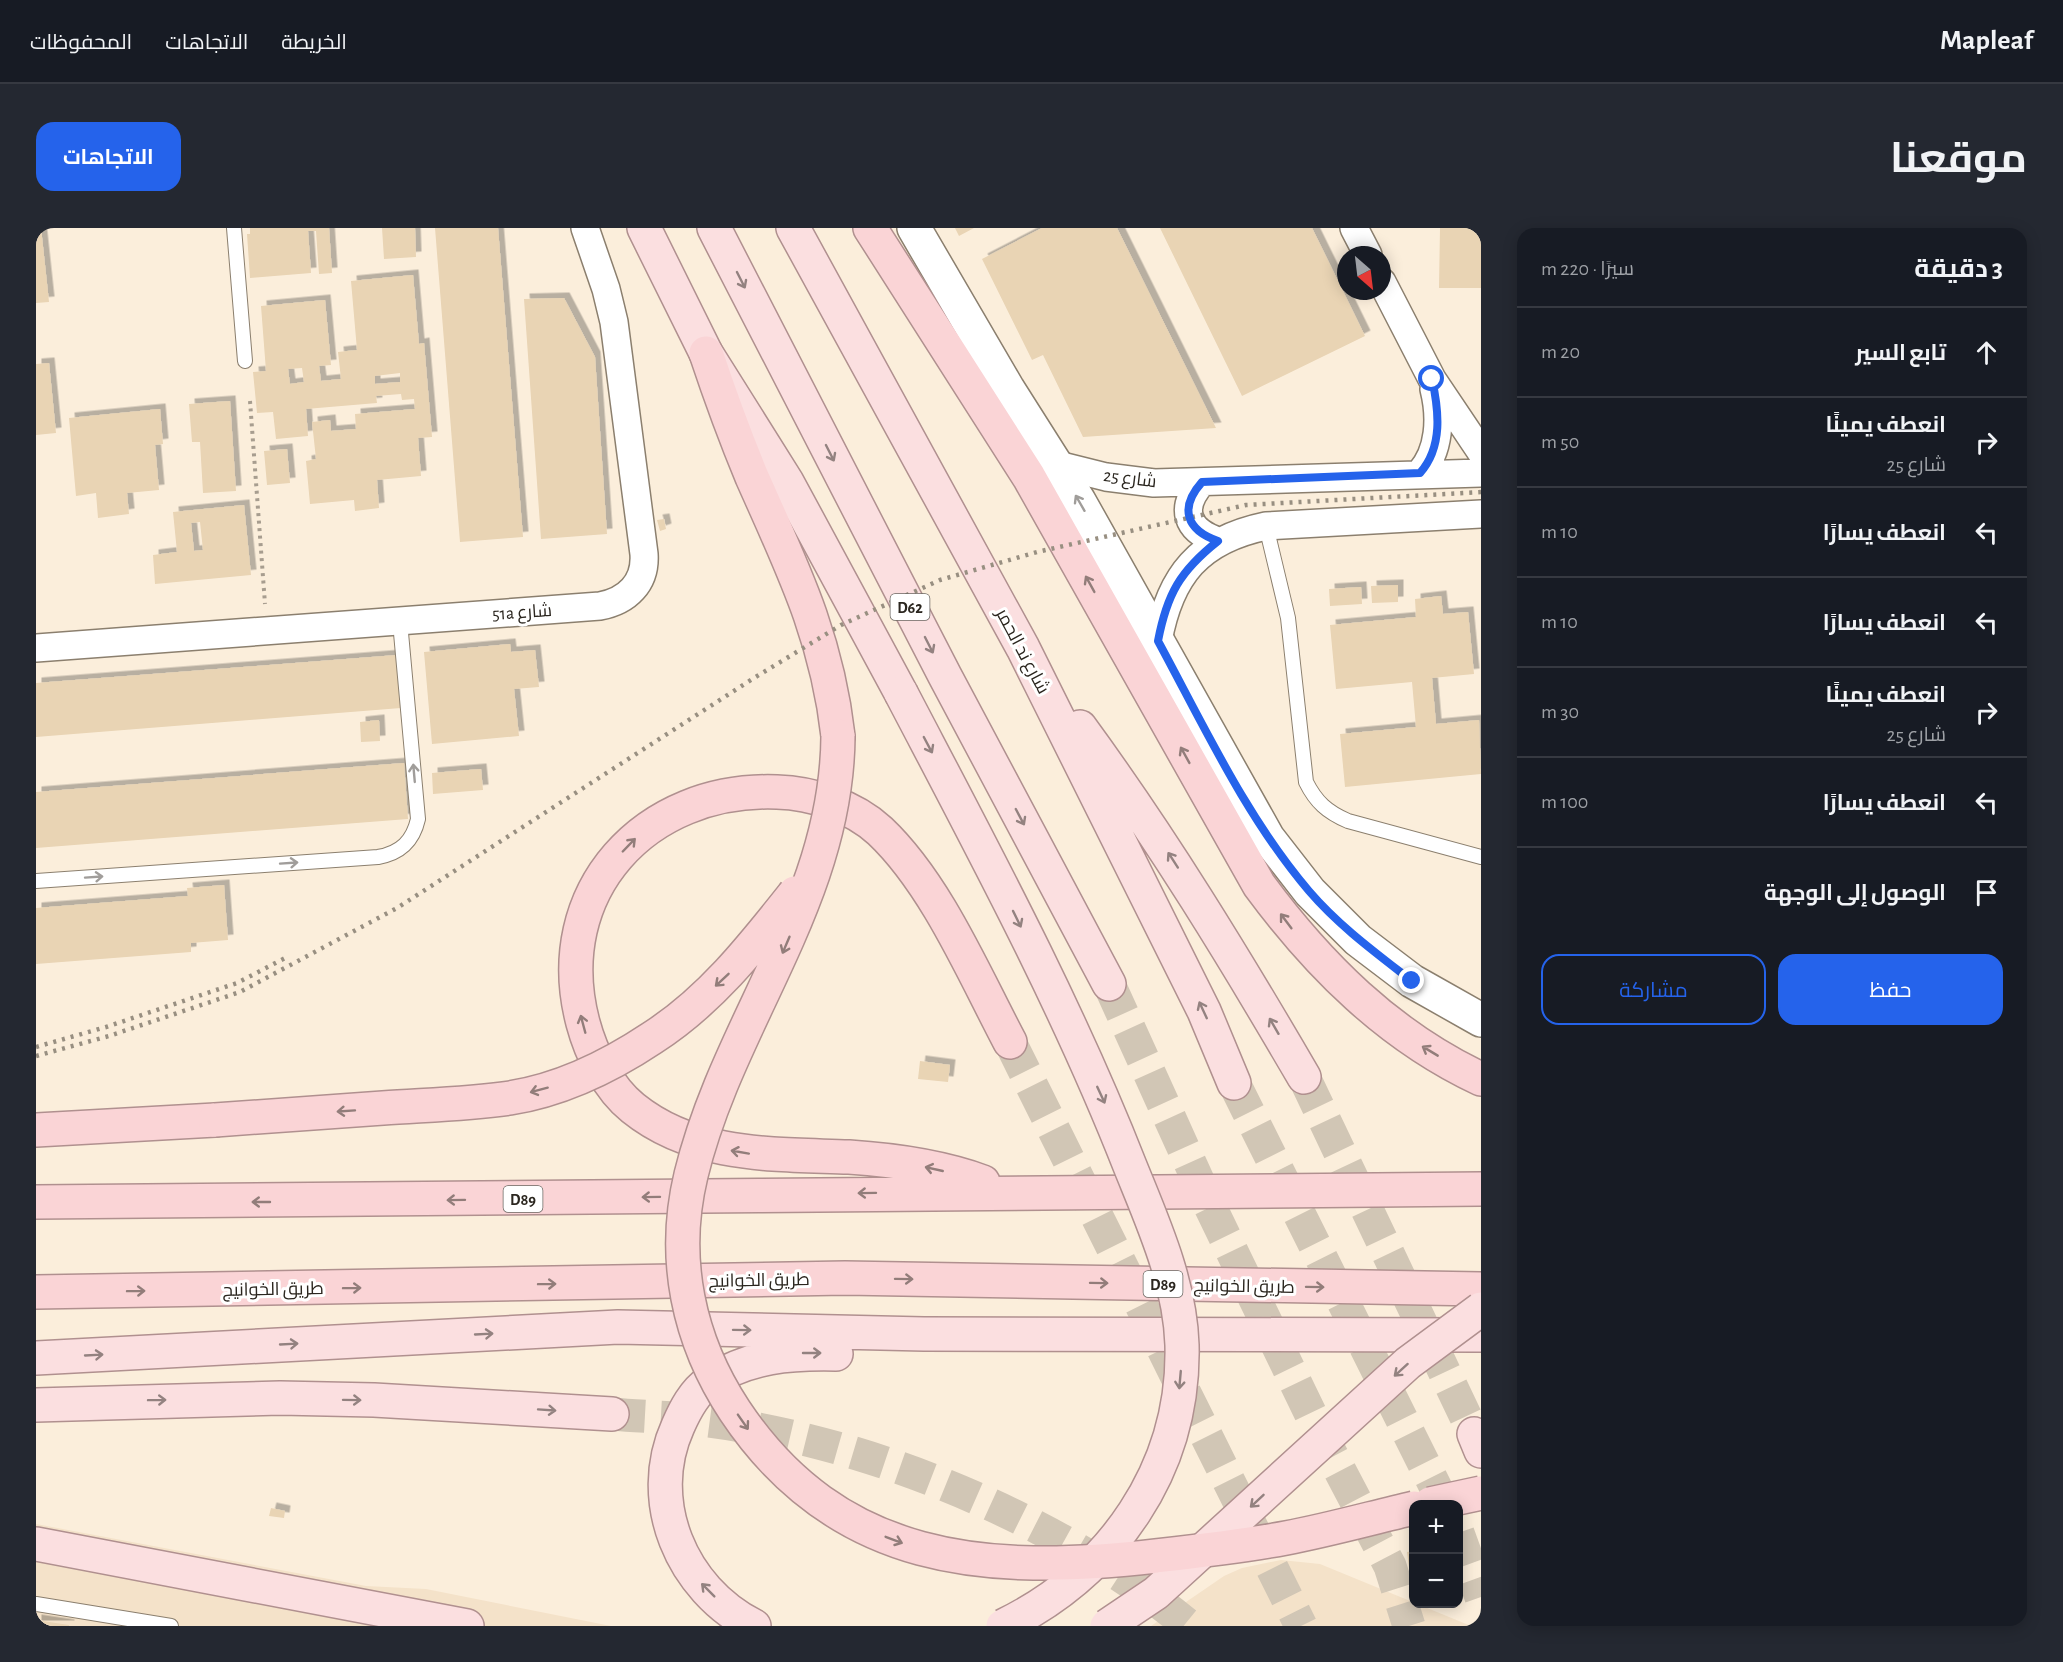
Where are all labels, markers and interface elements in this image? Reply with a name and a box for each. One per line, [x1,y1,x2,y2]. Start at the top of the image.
text: Mapleaf [1940,27,2033,55]
text: المحفوظات [30,32,132,53]
text: الاتجاهات [165,32,248,53]
text: الخريطة [281,32,347,53]
button: الاتجاهات [36,122,181,191]
text: موقعنا [1890,138,2027,180]
north arrow [1337,246,1391,300]
text: 3 دقيقة [1914,256,2003,282]
text: سيرًا · 220 m [1541,259,1634,279]
one-way arrow [735,271,747,289]
icon: ahead [1970,336,2003,369]
text: 20 m [1541,342,1580,362]
text: تابع السير [1855,342,1946,364]
route start [1418,365,1444,391]
text: انعطف يمينًا [1825,414,1946,436]
icon: right [1970,426,2003,459]
text: 50 m [1541,432,1579,452]
one-way arrow [825,444,836,462]
text: شارع 25 [1886,455,1946,475]
street label: شارع 25 [1102,466,1158,493]
one-way arrow [1074,495,1086,512]
icon: left [1970,516,2003,549]
text: 10 m [1541,522,1578,542]
text: انعطف يسارًا [1823,522,1946,544]
one-way arrow [1084,576,1096,593]
road number: D62 [890,594,930,620]
street label: 51a شارع [491,601,553,626]
street label: شارع ند الحمر [990,605,1053,698]
icon: left [1970,606,2003,639]
text: 10 m [1541,612,1578,632]
text: انعطف يسارًا [1823,612,1946,634]
one-way arrow [923,636,935,653]
text: انعطف يمينًا [1825,684,1946,706]
icon: right [1970,696,2003,729]
text: 30 m [1541,702,1579,722]
text: شارع 25 [1886,725,1946,745]
one-way arrow [922,736,934,753]
one-way arrow [1179,746,1190,764]
one-way arrow [408,764,419,784]
icon: left [1970,786,2003,819]
text: 100 m [1541,792,1588,812]
text: انعطف يسارًا [1823,792,1946,814]
one-way arrow [1015,808,1027,826]
one-way arrow [622,838,636,853]
one-way arrow [1166,852,1178,869]
one-way arrow [278,857,298,868]
one-way arrow [84,871,104,882]
icon: arrive [1970,876,2003,909]
text: الوصول إلى الوجهة [1764,882,1946,904]
one-way arrow [1011,909,1023,927]
one-way arrow [1279,914,1292,930]
one-way arrow [779,936,790,954]
button: مشاركة [1541,954,1766,1025]
button: حفظ [1778,954,2003,1025]
route end [1398,967,1424,993]
one-way arrow [715,973,730,987]
one-way arrow [1196,1001,1207,1019]
one-way arrow [577,1014,588,1033]
one-way arrow [1268,1018,1280,1035]
one-way arrow [1422,1044,1439,1056]
one-way arrow [530,1085,549,1096]
one-way arrow [1095,1085,1107,1103]
one-way arrow [336,1106,356,1117]
one-way arrow [731,1146,750,1157]
one-way arrow [924,1162,943,1174]
road number: D89 [504,1186,542,1212]
one-way arrow [857,1188,877,1199]
one-way arrow [642,1191,661,1202]
one-way arrow [447,1194,467,1206]
one-way arrow [252,1196,272,1208]
street label: طريق الخوانيج [708,1271,810,1293]
road number: D89 [1144,1271,1182,1297]
one-way arrow [893,1273,913,1285]
one-way arrow [1088,1277,1108,1289]
street label: طريق الخوانيج [1193,1277,1295,1299]
one-way arrow [537,1278,557,1290]
street label: طريق الخوانيج [222,1280,324,1302]
one-way arrow [1304,1281,1324,1293]
one-way arrow [342,1282,362,1293]
one-way arrow [126,1285,146,1297]
one-way arrow [731,1324,751,1335]
one-way arrow [473,1328,493,1339]
one-way arrow [279,1339,299,1350]
one-way arrow [802,1347,822,1359]
one-way arrow [84,1349,104,1360]
one-way arrow [1394,1363,1409,1377]
one-way arrow [1174,1370,1185,1390]
one-way arrow [342,1394,362,1406]
one-way arrow [147,1395,167,1406]
one-way arrow [537,1405,557,1416]
one-way arrow [737,1413,749,1429]
one-way arrow [1249,1494,1264,1508]
map controls [1409,1500,1463,1608]
button: + [1409,1500,1463,1554]
one-way arrow [884,1536,903,1547]
button: − [1409,1554,1463,1608]
one-way arrow [701,1583,716,1598]

